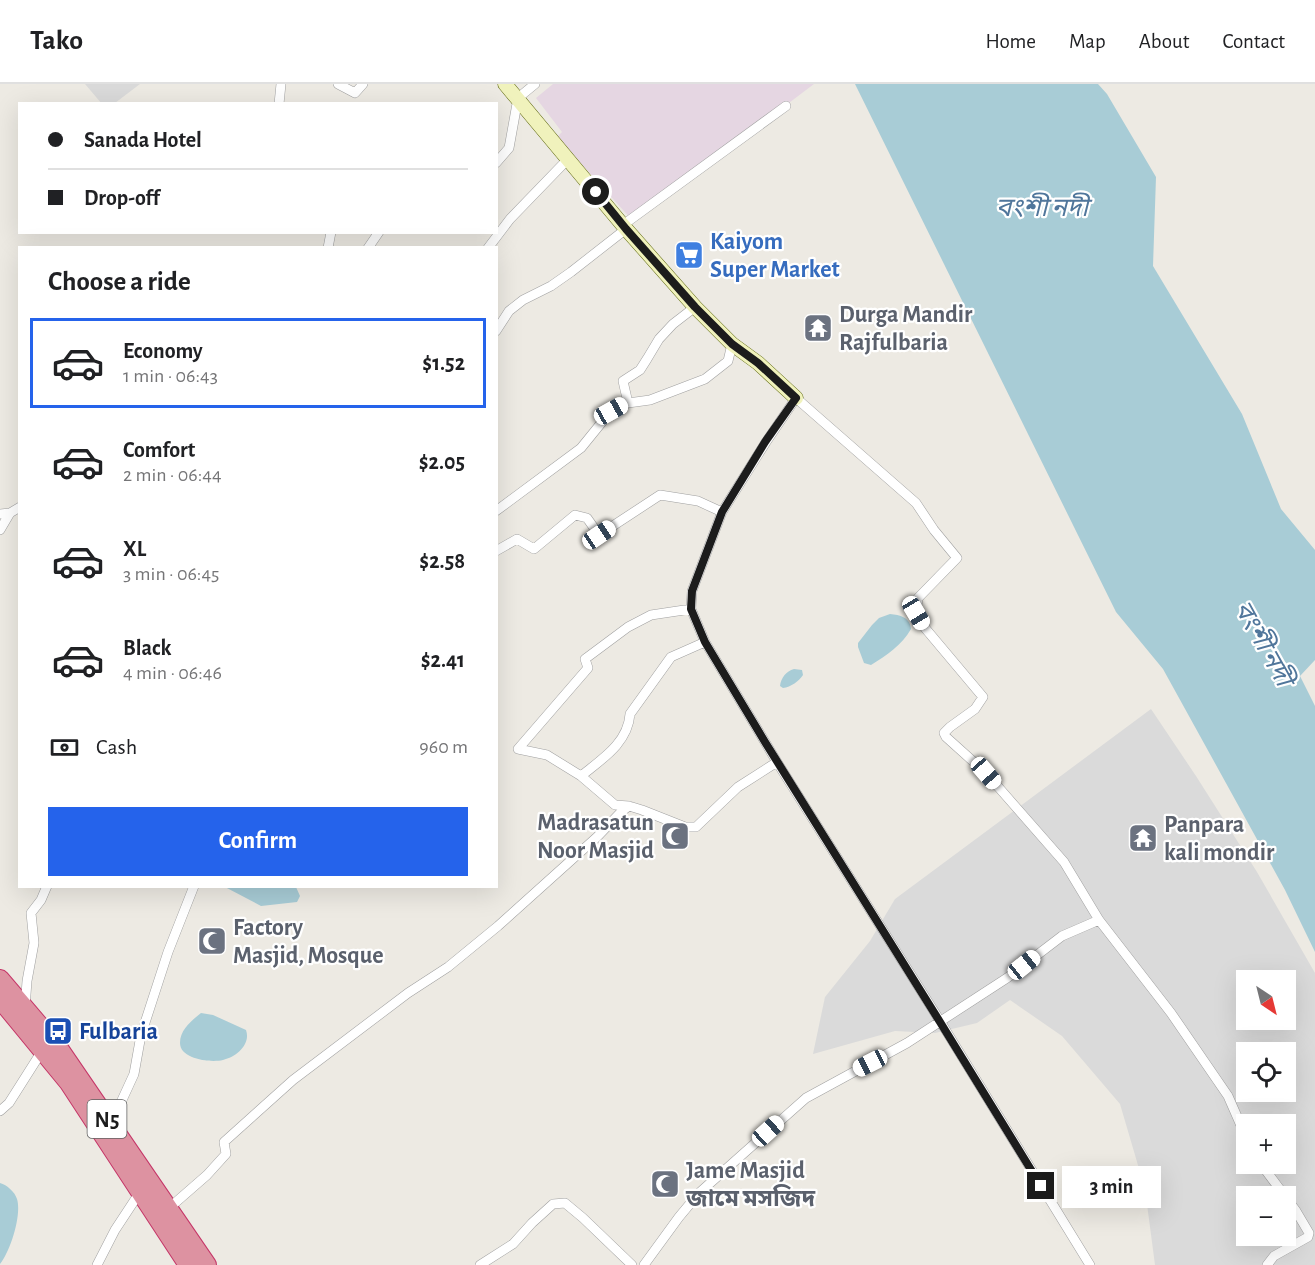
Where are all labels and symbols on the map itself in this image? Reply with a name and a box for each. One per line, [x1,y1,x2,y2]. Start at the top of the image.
route start [582,178,609,205]
water label: বংশী নদী [996,192,1093,221]
place label: Kaiyom Super Market [710,230,840,282]
supermarket icon: Kaiyom Super Market [673,239,705,271]
place label: Durga Mandir Rajfulbaria [839,303,973,355]
temple icon: Durga Mandir Rajfulbaria [802,312,834,344]
car [591,394,631,428]
car [579,517,619,553]
car [899,593,933,633]
water label: বংশী নদী [1229,595,1302,695]
car [967,754,1005,792]
place label: Madrasatun Noor Masjid [537,811,654,863]
place label: Panpara kali mondir [1164,813,1275,865]
mosque icon: Madrasatun Noor Masjid [659,820,691,852]
temple icon: Panpara kali mondir [1127,822,1159,854]
place label: Factory Masjid, Mosque [233,916,384,968]
mosque icon: Factory Masjid, Mosque [196,925,228,957]
car [1004,947,1044,983]
north arrow [1236,970,1296,1030]
bus stop icon: Fulbaria [42,1015,74,1047]
place label: Fulbaria [79,1020,158,1044]
car [850,1047,890,1079]
road number: N5 [88,1100,126,1138]
car [749,1112,787,1150]
place label: Jame Masjid জামে মসজিদ [685,1159,816,1211]
callout: 3 min [1062,1165,1161,1207]
mosque icon: Jame Masjid জামে মসজিদ [649,1168,681,1200]
route end [1027,1172,1054,1199]

